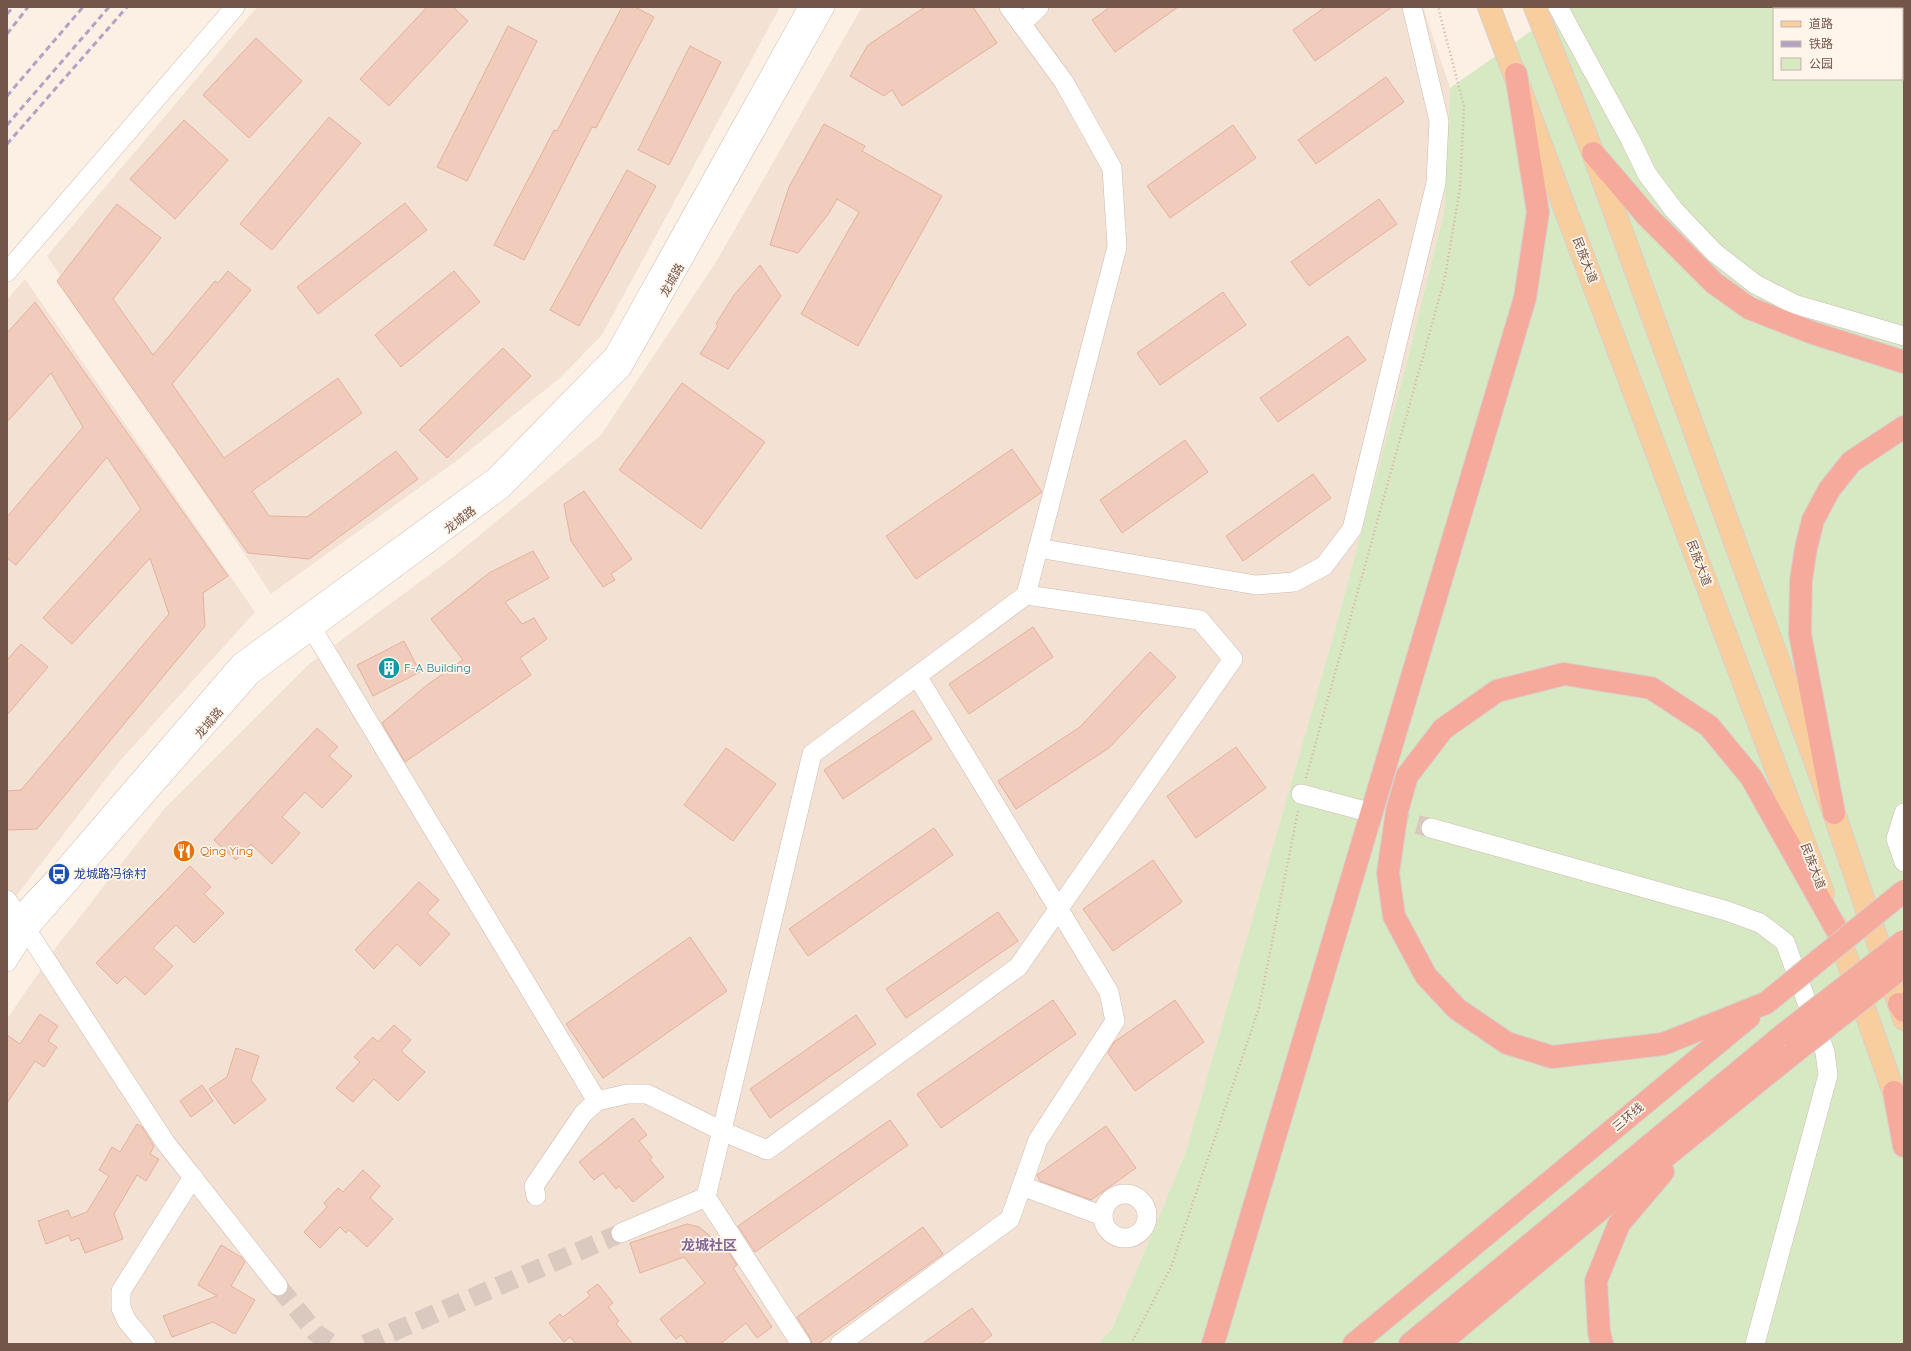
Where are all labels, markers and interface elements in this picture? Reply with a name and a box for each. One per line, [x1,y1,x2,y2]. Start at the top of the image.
legend [1773,8,1903,80]
text: 道路 [1809,16,1833,31]
text: 铁路 [1809,36,1833,51]
text: 公园 [1809,56,1833,71]
street label: 民族大道 [1570,235,1601,285]
street label: 龙城路 [656,260,687,299]
street label: 龙城路 [441,503,479,536]
street label: 民族大道 [1684,538,1715,588]
building icon: F-A Building [376,655,402,681]
place label: F-A Building [404,660,471,675]
street label: 龙城路 [191,704,226,741]
restaurant icon: Qing Ying [171,838,197,864]
street label: 民族大道 [1798,841,1829,891]
place label: Qing Ying [200,843,253,858]
bus stop icon: 龙城路冯徐村 [46,861,72,887]
place label: 龙城路冯徐村 [74,866,147,881]
street label: 三环线 [1609,1099,1646,1134]
district label: 龙城社区 [681,1236,737,1254]

